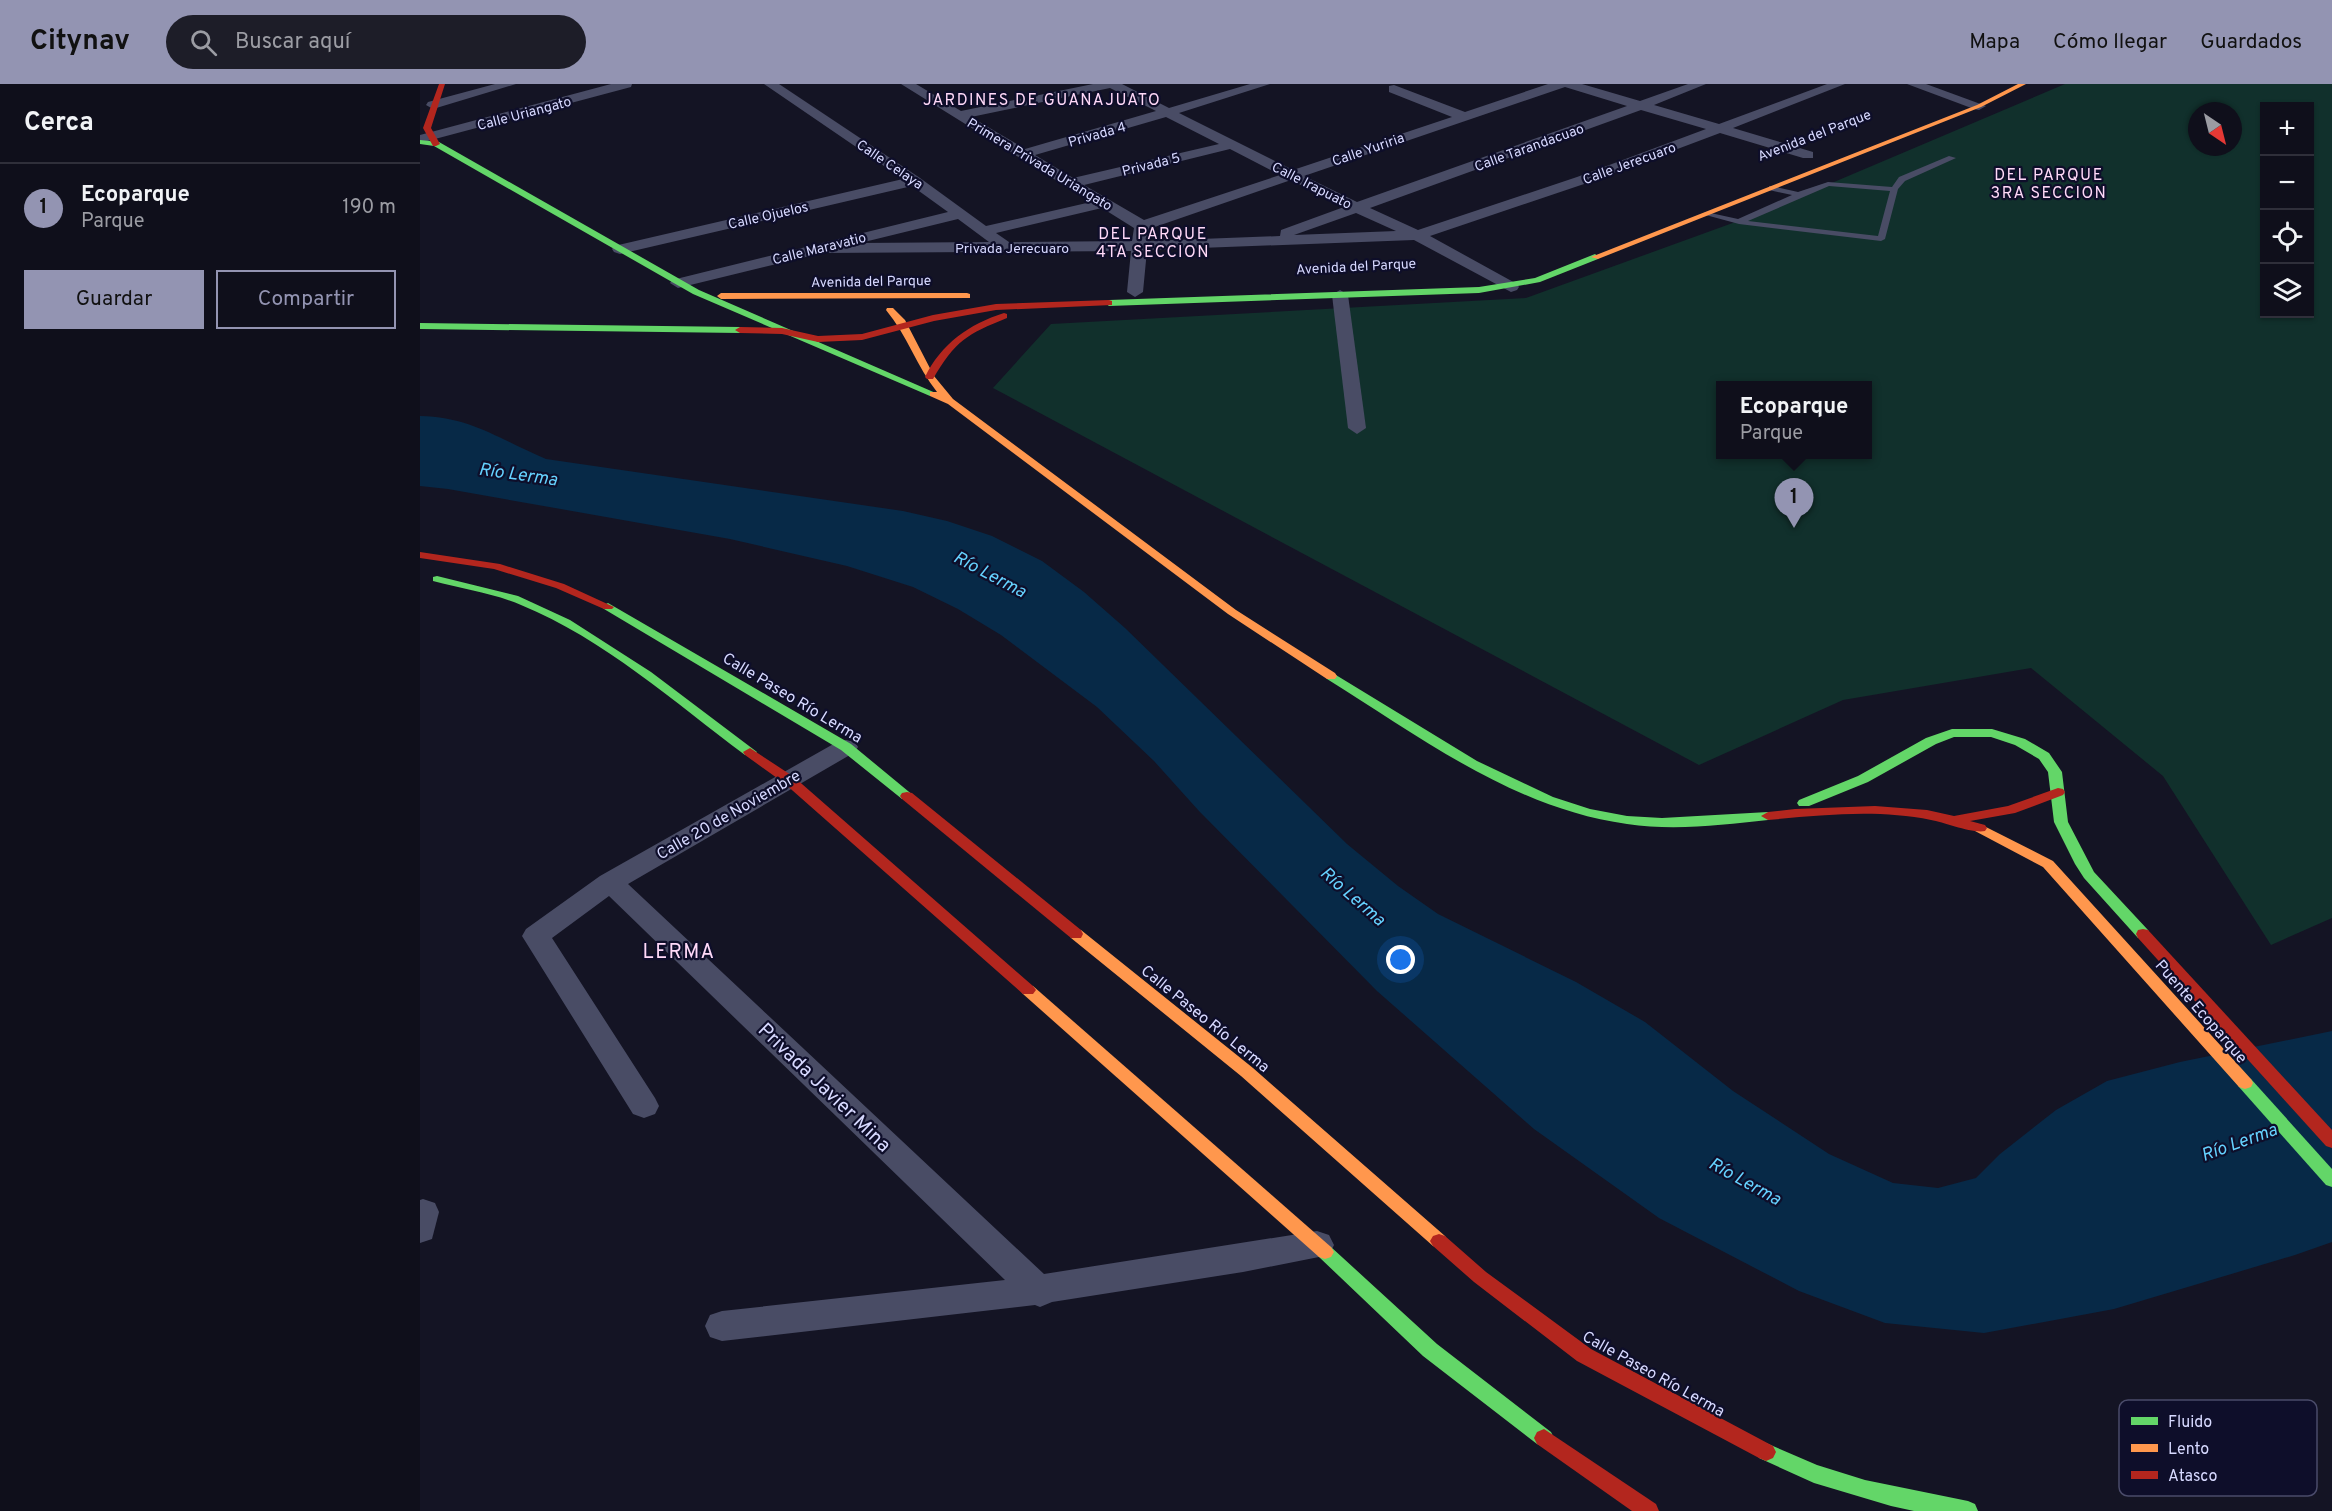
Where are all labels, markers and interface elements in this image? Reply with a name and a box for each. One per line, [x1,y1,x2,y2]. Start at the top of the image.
search box [166,15,586,69]
text: Citynav [30,24,130,60]
icon: search [187,26,220,59]
text: Buscar aquí [235,29,350,56]
text: Mapa [1969,29,2020,56]
text: Cómo llegar [2053,29,2167,56]
text: Guardados [2200,29,2302,56]
district label: JARDINES DE GUANAJUATO [923,91,1161,111]
street label: Calle Uriangato [475,94,574,135]
north arrow [2188,102,2242,156]
map controls [2260,102,2314,318]
button: + [2260,102,2314,156]
text: Cerca [24,107,94,140]
street label: Avenida del Parque [1755,107,1874,166]
street label: Primera Privada Uriangato [964,115,1115,216]
street label: Privada 4 [1067,119,1128,152]
street label: Calle Tarandacuao [1472,121,1587,176]
street label: Calle Yuriria [1330,130,1407,171]
street label: Calle Celaya [853,137,926,194]
street label: Calle Jerecuaro [1581,140,1679,189]
street label: Privada 5 [1120,150,1182,181]
button: − [2260,156,2314,210]
street label: Calle Irapuato [1269,159,1354,214]
district label: DEL PARQUE 3RA SECCION [1991,166,2107,204]
text: Ecoparque [81,182,190,209]
text: 1 [40,195,48,221]
text: 190 m [342,195,396,221]
street label: Calle Ojuelos [727,199,810,234]
text: Parque [81,209,144,235]
button: locate [2260,210,2314,264]
district label: DEL PARQUE 4TA SECCION [1096,225,1210,263]
street label: Calle Maravatio [771,230,868,269]
street label: Privada Jerecuaro [955,241,1069,258]
street label: Avenida del Parque [1296,256,1417,279]
button: layers [2260,264,2314,318]
button: Guardar [24,270,204,329]
button: Compartir [216,270,396,329]
street label: Avenida del Parque [811,273,931,292]
popup [1716,381,1872,459]
text: Ecoparque [1740,394,1848,421]
text: Parque [1740,421,1803,447]
water label: Río Lerma [477,459,559,492]
pin: 1 [1774,478,1814,528]
water label: Río Lerma [949,547,1030,604]
street label: Calle Paseo Río Lerma [718,649,866,748]
street label: Calle 20 de Noviembre [653,766,805,865]
water label: Río Lerma [1315,862,1390,932]
district label: LERMA [642,940,716,966]
your location [1386,945,1415,974]
street label: Puente Ecoparque [2150,956,2251,1068]
street label: Calle Paseo Río Lerma [1136,961,1273,1078]
street label: Privada Javier Mina [751,1018,896,1159]
water label: Río Lerma [2198,1119,2281,1168]
water label: Río Lerma [1704,1153,1785,1212]
street label: Calle Paseo Río Lerma [1578,1327,1728,1422]
legend [2119,1400,2317,1496]
text: Fluido [2168,1413,2212,1433]
text: Lento [2168,1440,2209,1460]
text: Atasco [2168,1467,2217,1487]

